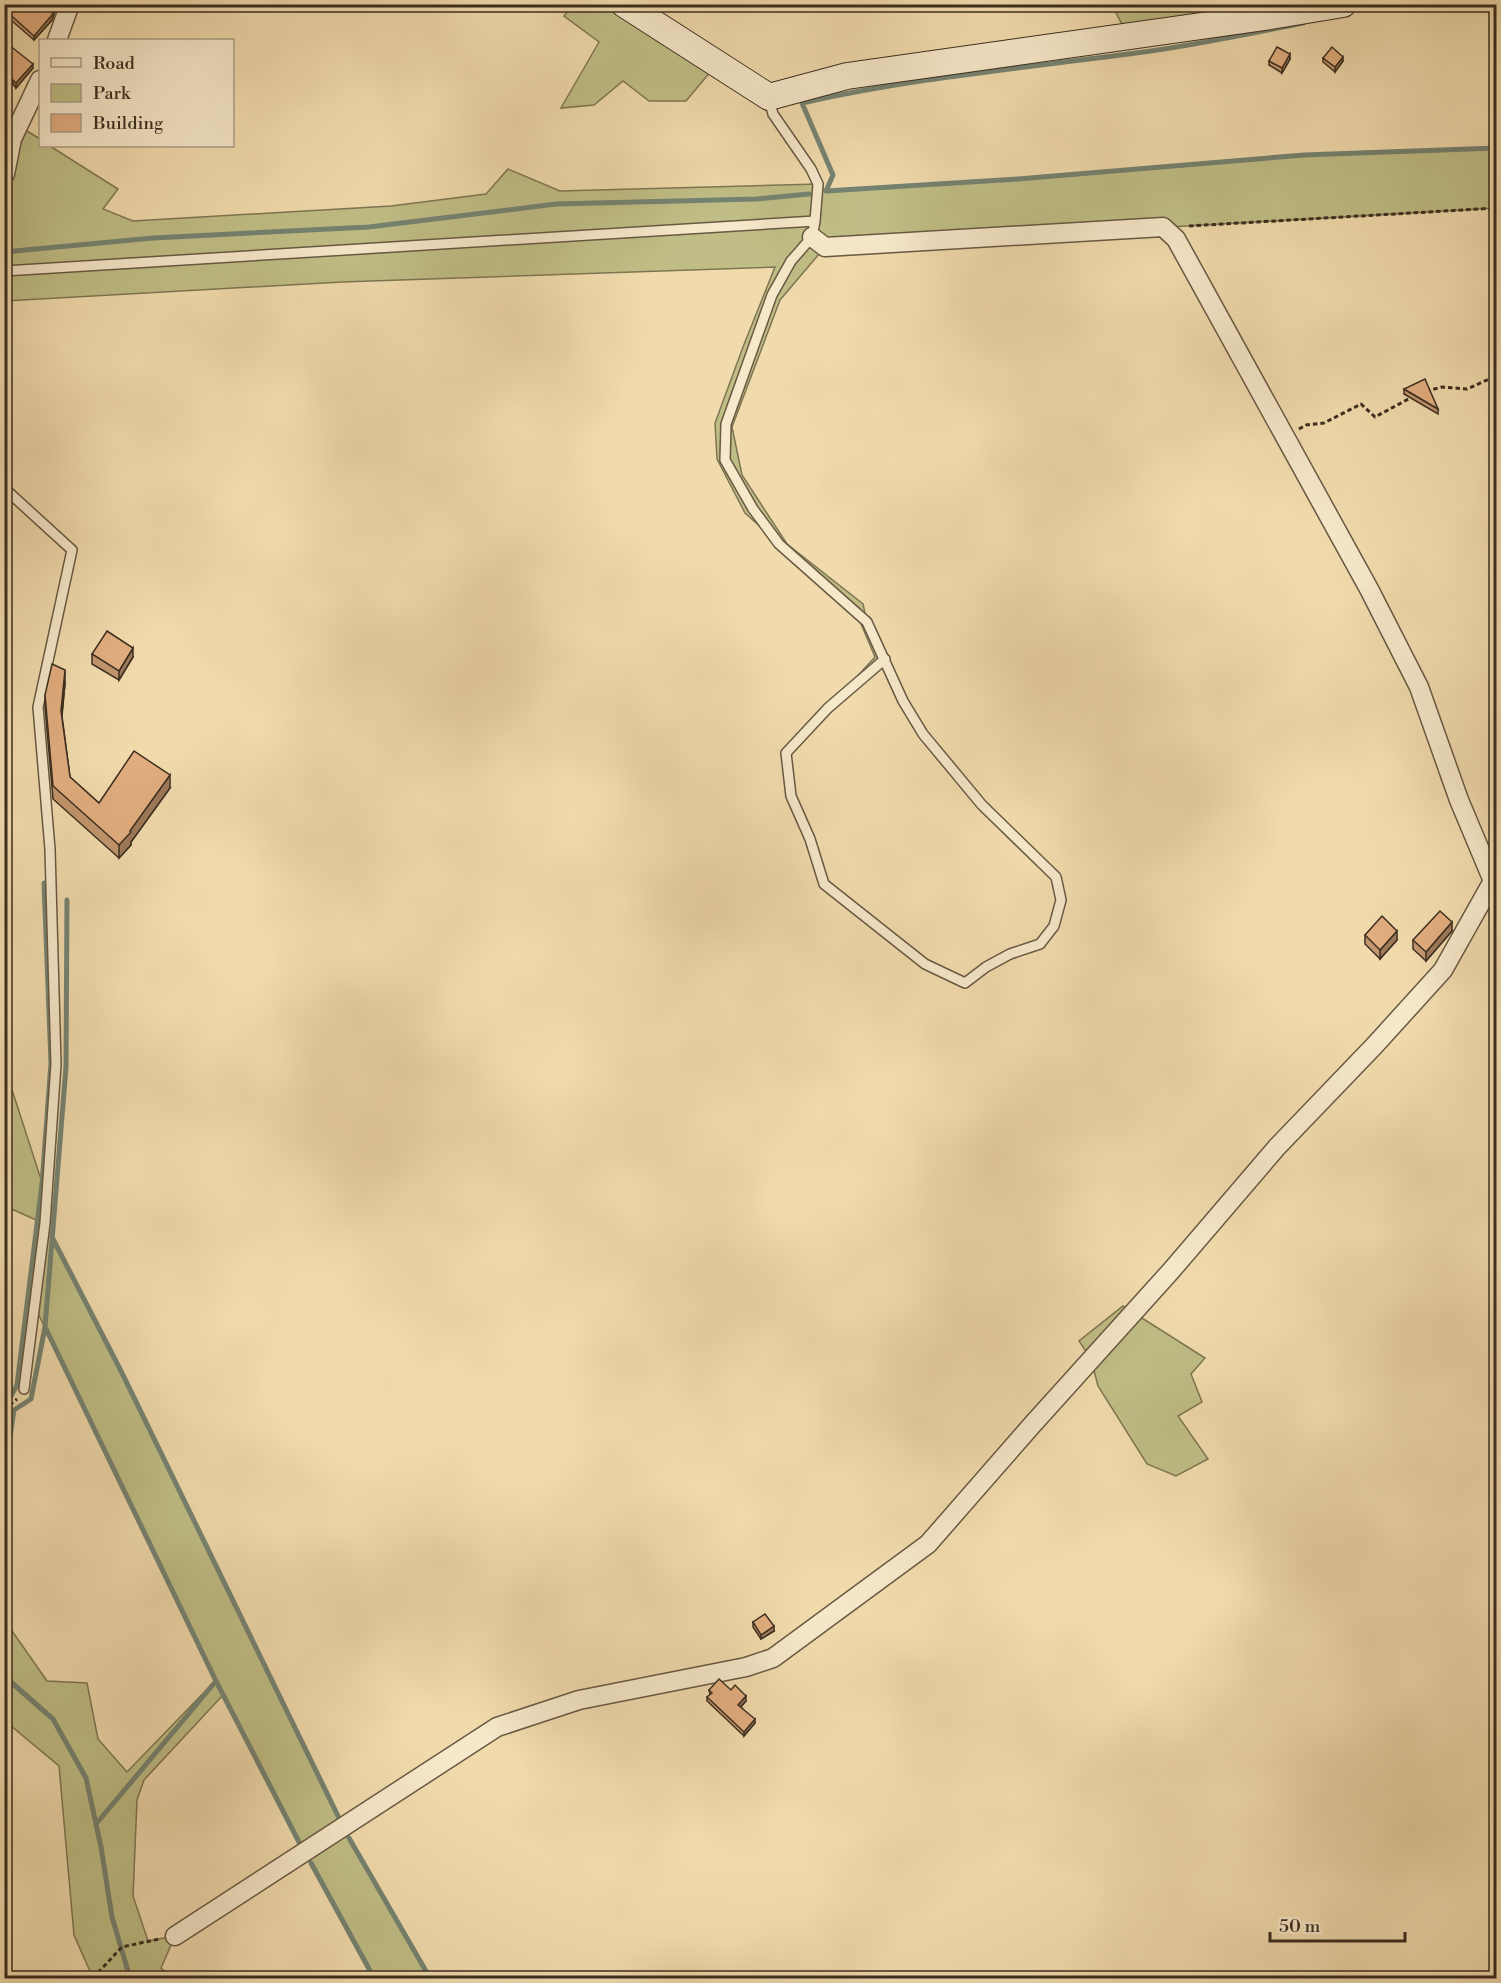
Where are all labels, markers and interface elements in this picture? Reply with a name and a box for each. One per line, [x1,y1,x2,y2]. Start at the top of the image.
legend [39,39,234,147]
text: Road [93,52,136,75]
text: Park [93,82,132,105]
text: Building [92,112,164,135]
scale bar [1270,1905,1405,1943]
text: 50 m [1279,1915,1321,1938]

